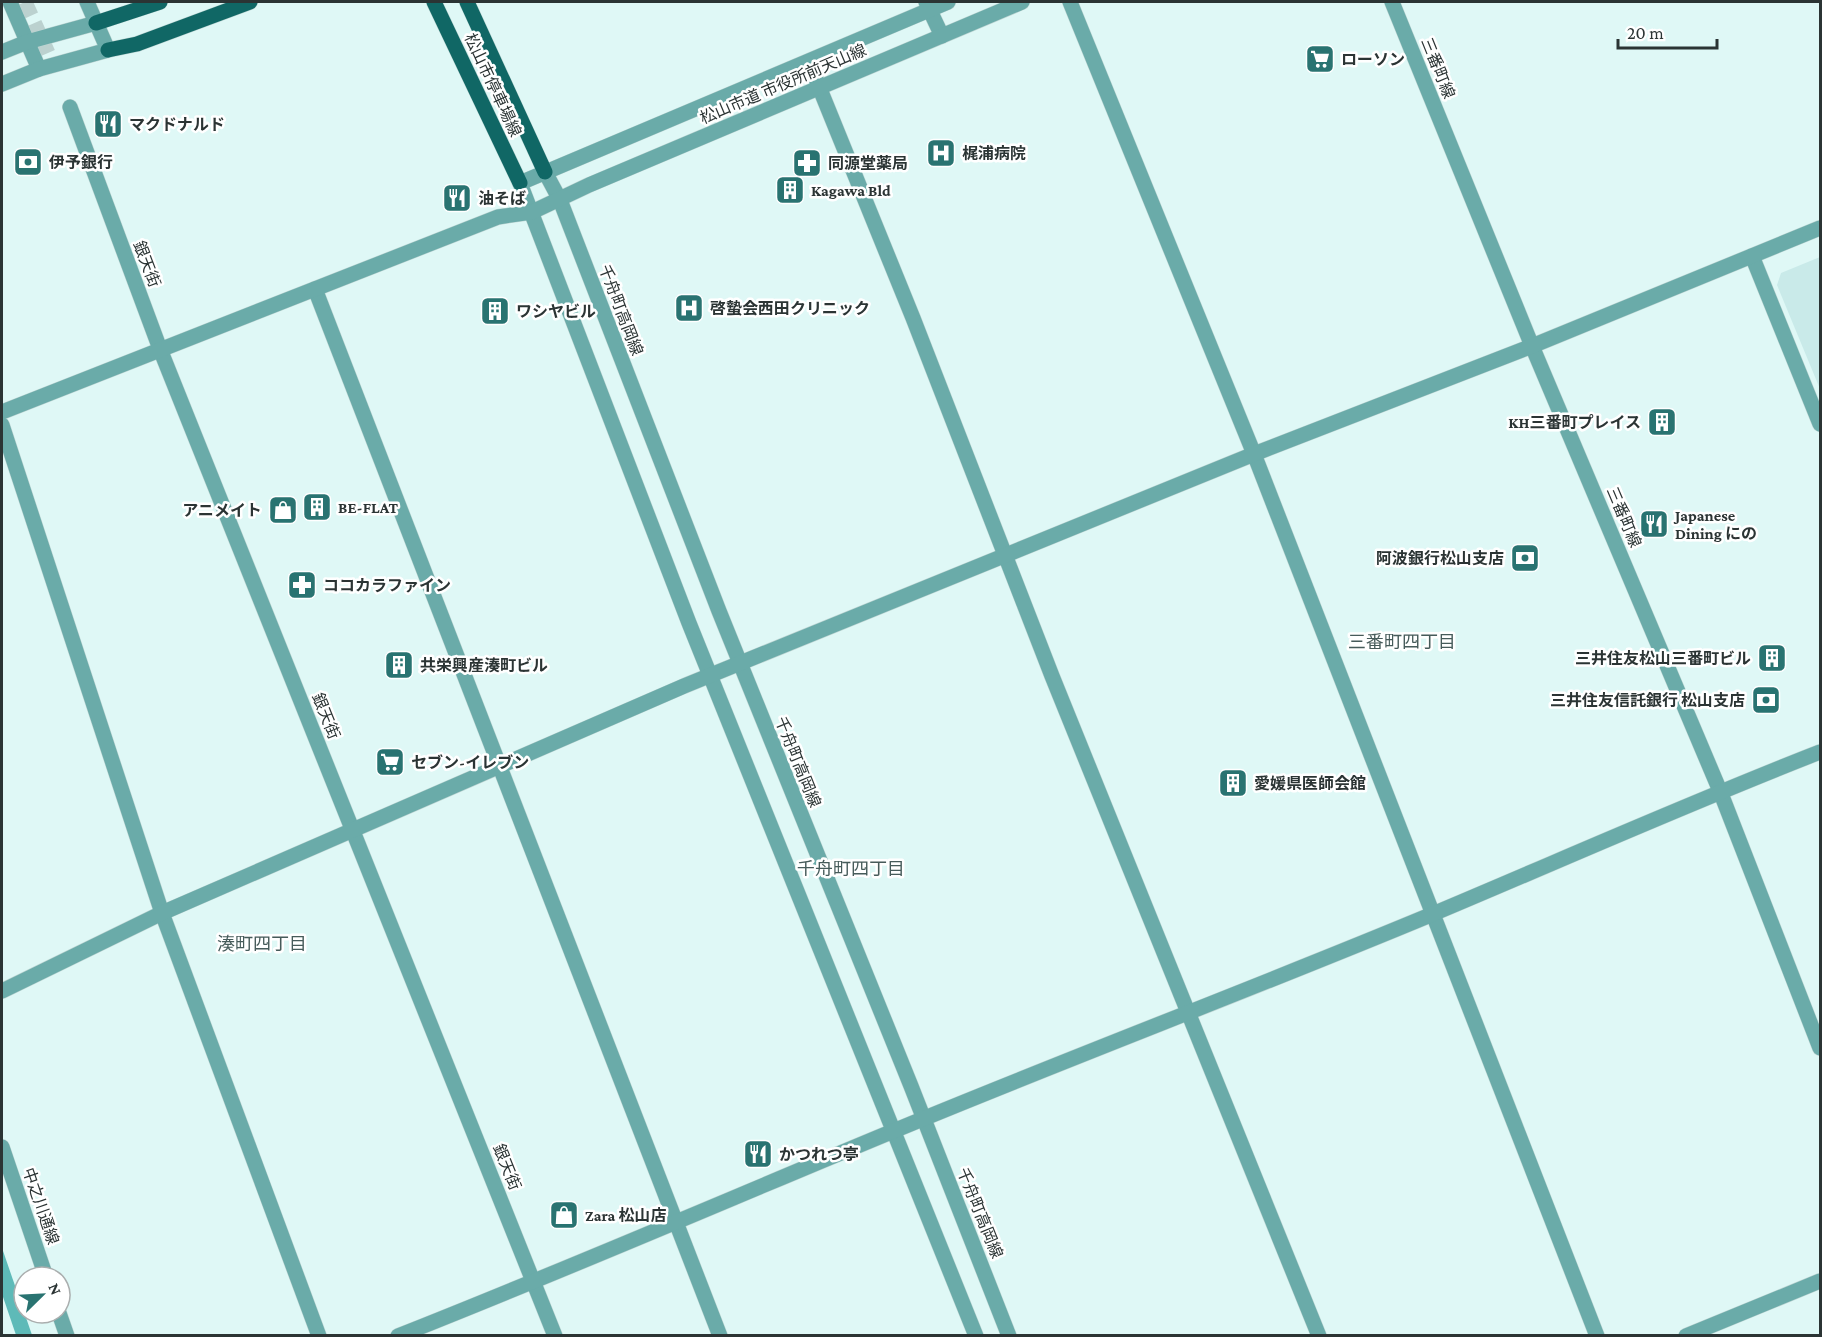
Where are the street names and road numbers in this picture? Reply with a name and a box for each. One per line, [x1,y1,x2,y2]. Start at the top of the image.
street label: 松山市停車場線 [462,31,524,139]
street label: 三番町線 [1418,35,1458,101]
street label: 松山市道 市役所前天山線 [697,41,869,127]
street label: 銀天街 [130,239,164,289]
street label: 千舟町高岡線 [596,262,646,358]
street label: 三番町線 [1604,484,1644,550]
street label: 銀天街 [309,691,343,741]
street label: 千舟町高岡線 [772,714,824,810]
street label: 銀天街 [490,1142,524,1192]
street label: 中之川通線 [20,1165,62,1247]
street label: 千舟町高岡線 [954,1165,1006,1261]

